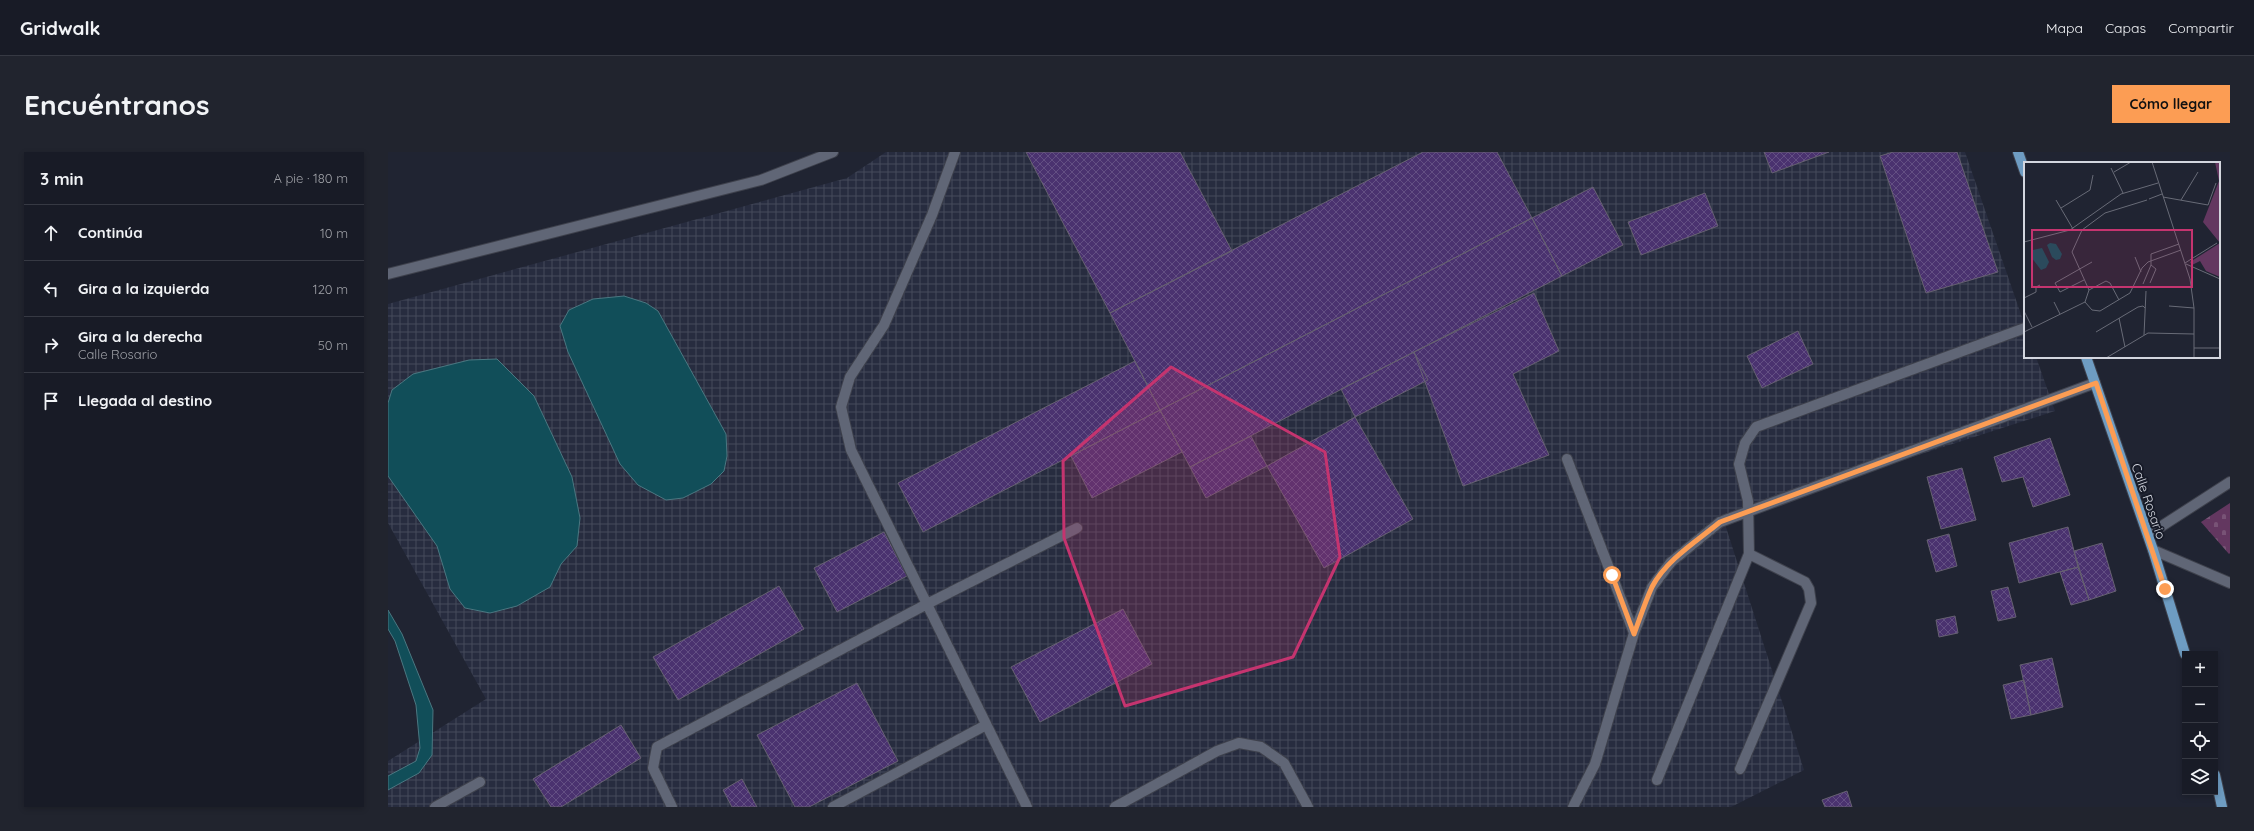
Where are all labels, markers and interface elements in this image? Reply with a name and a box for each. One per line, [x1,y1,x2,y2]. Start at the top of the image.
text: Gridwalk [20,16,100,40]
text: Mapa [2046,19,2083,37]
text: Capas [2105,19,2146,37]
text: Compartir [2168,19,2234,37]
button: Cómo llegar [2112,85,2230,123]
text: Encuéntranos [24,87,209,122]
inset map [2024,162,2220,358]
text: 3 min [40,168,84,189]
text: A pie · 180 m [273,170,348,186]
icon: ahead [40,222,62,244]
text: Continúa [78,223,143,242]
text: 10 m [320,225,348,241]
icon: left [40,278,62,300]
text: Gira a la izquierda [78,279,210,298]
text: 120 m [313,281,348,297]
text: Gira a la derecha [78,327,203,346]
icon: right [40,334,62,356]
text: 50 m [318,337,348,353]
text: Calle Rosario [78,346,157,362]
icon: arrive [40,390,62,412]
text: Llegada al destino [78,391,212,410]
street label: Calle Rosario [2129,461,2170,541]
route start [1603,566,1621,584]
route end [2156,580,2174,598]
map controls [2182,651,2218,795]
button: + [2182,651,2218,687]
button: − [2182,687,2218,723]
button: locate [2182,723,2218,759]
button: layers [2182,759,2218,795]

